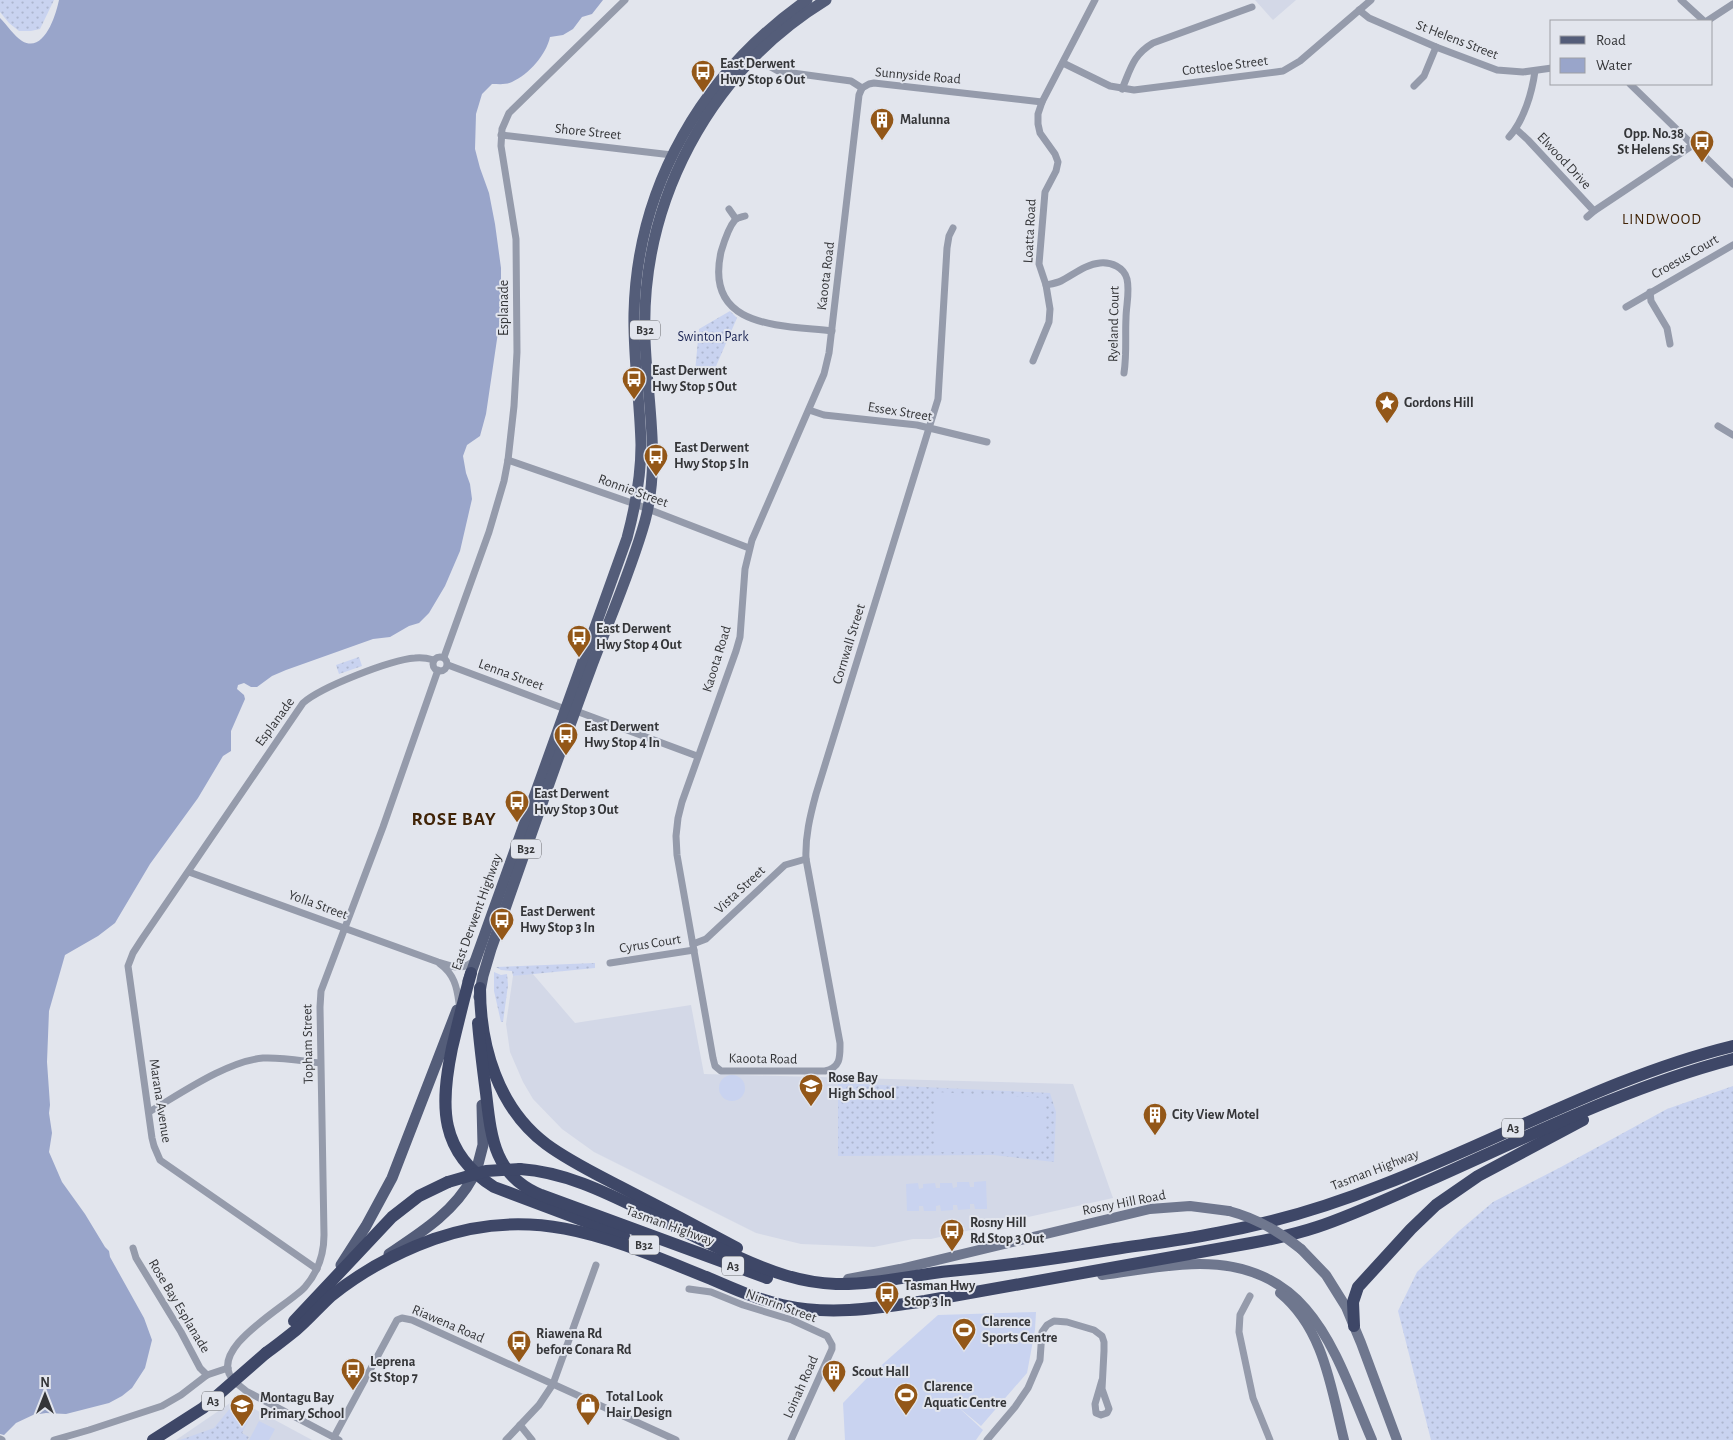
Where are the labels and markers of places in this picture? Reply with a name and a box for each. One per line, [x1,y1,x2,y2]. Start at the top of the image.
place label: East Derwent Hwy Stop 6 Out [720,57,806,87]
bus stop icon: East Derwent Hwy Stop 6 Out [690,59,716,93]
building icon: Malunna [869,107,895,141]
place label: Malunna [900,113,950,127]
place label: Opp. No.38 St Helens St [1617,127,1684,157]
bus stop icon: Opp. No.38 St Helens St [1689,129,1715,163]
place label: East Derwent Hwy Stop 5 Out [652,364,737,394]
bus stop icon: East Derwent Hwy Stop 5 Out [621,366,647,400]
place icon: Gordons Hill [1374,390,1400,424]
place label: Gordons Hill [1404,396,1474,410]
place label: East Derwent Hwy Stop 5 In [674,441,749,471]
bus stop icon: East Derwent Hwy Stop 5 In [643,443,669,477]
place label: East Derwent Hwy Stop 4 Out [596,622,682,652]
bus stop icon: East Derwent Hwy Stop 4 Out [566,624,592,658]
place label: East Derwent Hwy Stop 4 In [584,720,660,750]
bus stop icon: East Derwent Hwy Stop 4 In [553,722,579,756]
place label: East Derwent Hwy Stop 3 Out [534,787,619,817]
bus stop icon: East Derwent Hwy Stop 3 Out [504,789,530,823]
place label: East Derwent Hwy Stop 3 In [520,905,595,935]
bus stop icon: East Derwent Hwy Stop 3 In [489,907,515,941]
place label: Rose Bay High School [828,1071,895,1101]
school or university icon: Rose Bay High School [798,1073,824,1107]
building icon: City View Motel [1142,1102,1168,1136]
place label: City View Motel [1172,1108,1259,1122]
place label: Rosny Hill Rd Stop 3 Out [970,1216,1045,1246]
bus stop icon: Rosny Hill Rd Stop 3 Out [939,1218,965,1252]
place label: Tasman Hwy Stop 3 In [904,1279,976,1309]
bus stop icon: Tasman Hwy Stop 3 In [874,1281,900,1315]
place label: Clarence Sports Centre [982,1315,1058,1345]
sports icon: Clarence Sports Centre [951,1317,977,1351]
place label: Riawena Rd before Conara Rd [536,1327,632,1357]
bus stop icon: Riawena Rd before Conara Rd [506,1329,532,1363]
place label: Leprena St Stop 7 [370,1355,418,1385]
bus stop icon: Leprena St Stop 7 [340,1357,366,1391]
building icon: Scout Hall [821,1359,847,1393]
place label: Scout Hall [852,1365,909,1379]
place label: Clarence Aquatic Centre [924,1380,1007,1410]
sports icon: Clarence Aquatic Centre [893,1382,919,1416]
place label: Total Look Hair Design [606,1390,672,1420]
place label: Montagu Bay Primary School [260,1391,345,1421]
shop icon: Total Look Hair Design [575,1392,601,1426]
school or university icon: Montagu Bay Primary School [229,1393,255,1427]

